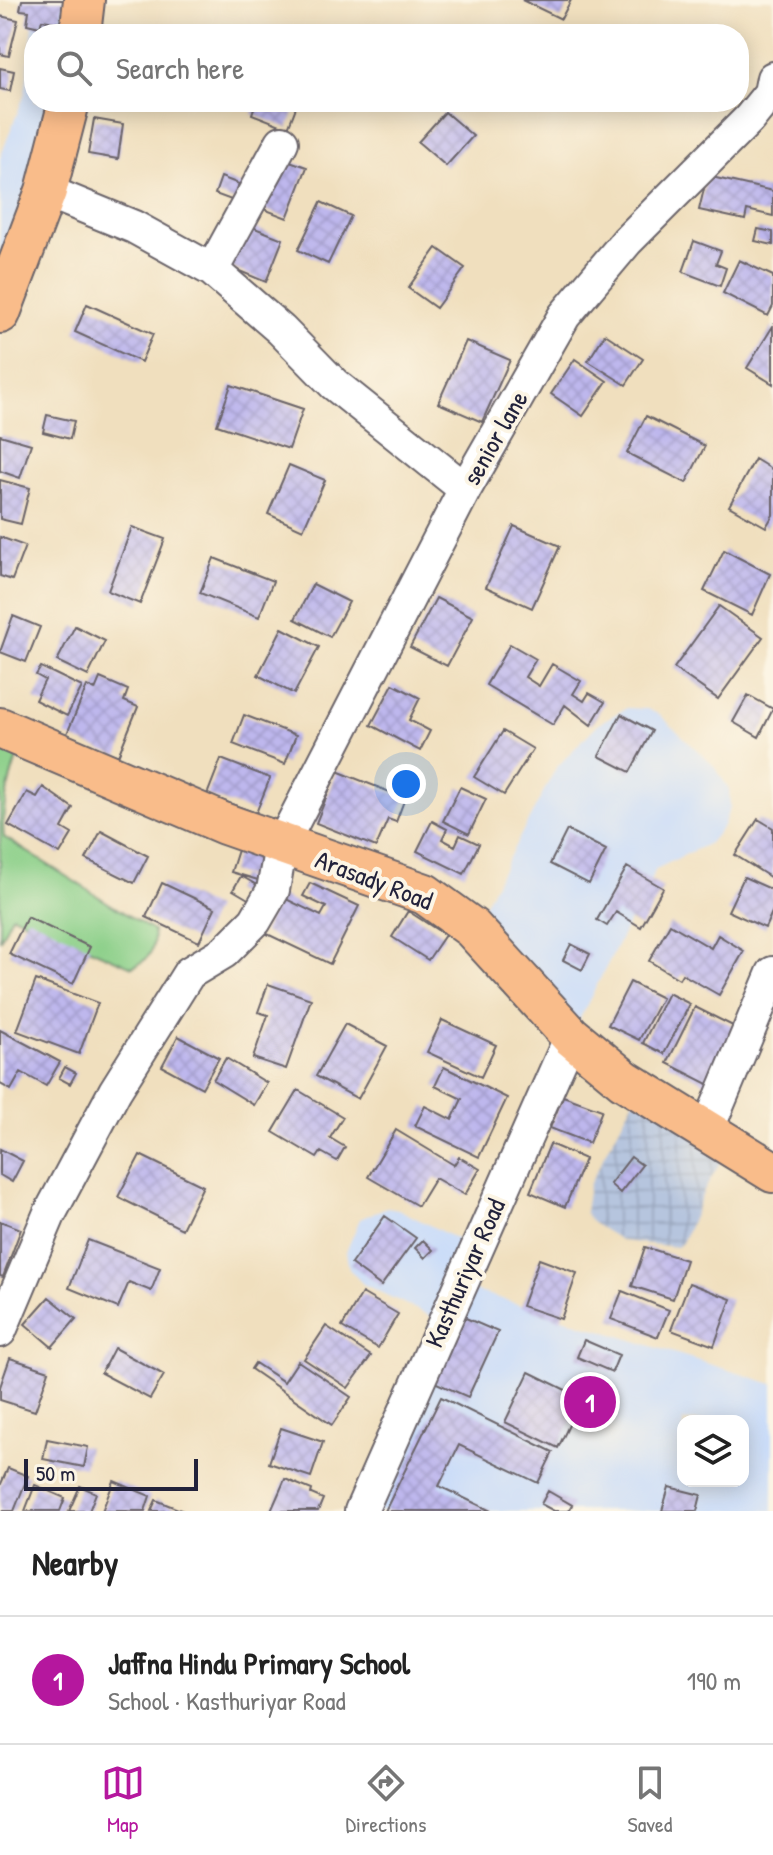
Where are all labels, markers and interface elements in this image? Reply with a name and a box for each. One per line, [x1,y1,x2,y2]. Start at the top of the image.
search box [24,24,749,112]
icon: search [52,46,96,90]
text: Search here [116,48,244,88]
street label: senior lane [454,384,536,491]
your location [386,764,426,804]
street label: Arasady Road [311,841,438,918]
street label: Kasthuriyar Road [416,1193,513,1353]
pin: 1 [564,1372,616,1432]
map controls [677,1415,749,1487]
button: layers [677,1415,749,1487]
scale bar [24,1455,198,1491]
text: 50 m [36,1458,75,1488]
text: Nearby [32,1540,118,1586]
text: Jaffna Hindu Primary School [108,1643,410,1683]
text: 1 [53,1663,63,1698]
text: 190 m [687,1663,741,1698]
text: School · Kasthuriyar Road [108,1683,346,1718]
tab: Map [101,1761,145,1839]
tab: Directions [346,1761,427,1839]
tab: Saved [628,1761,672,1839]

